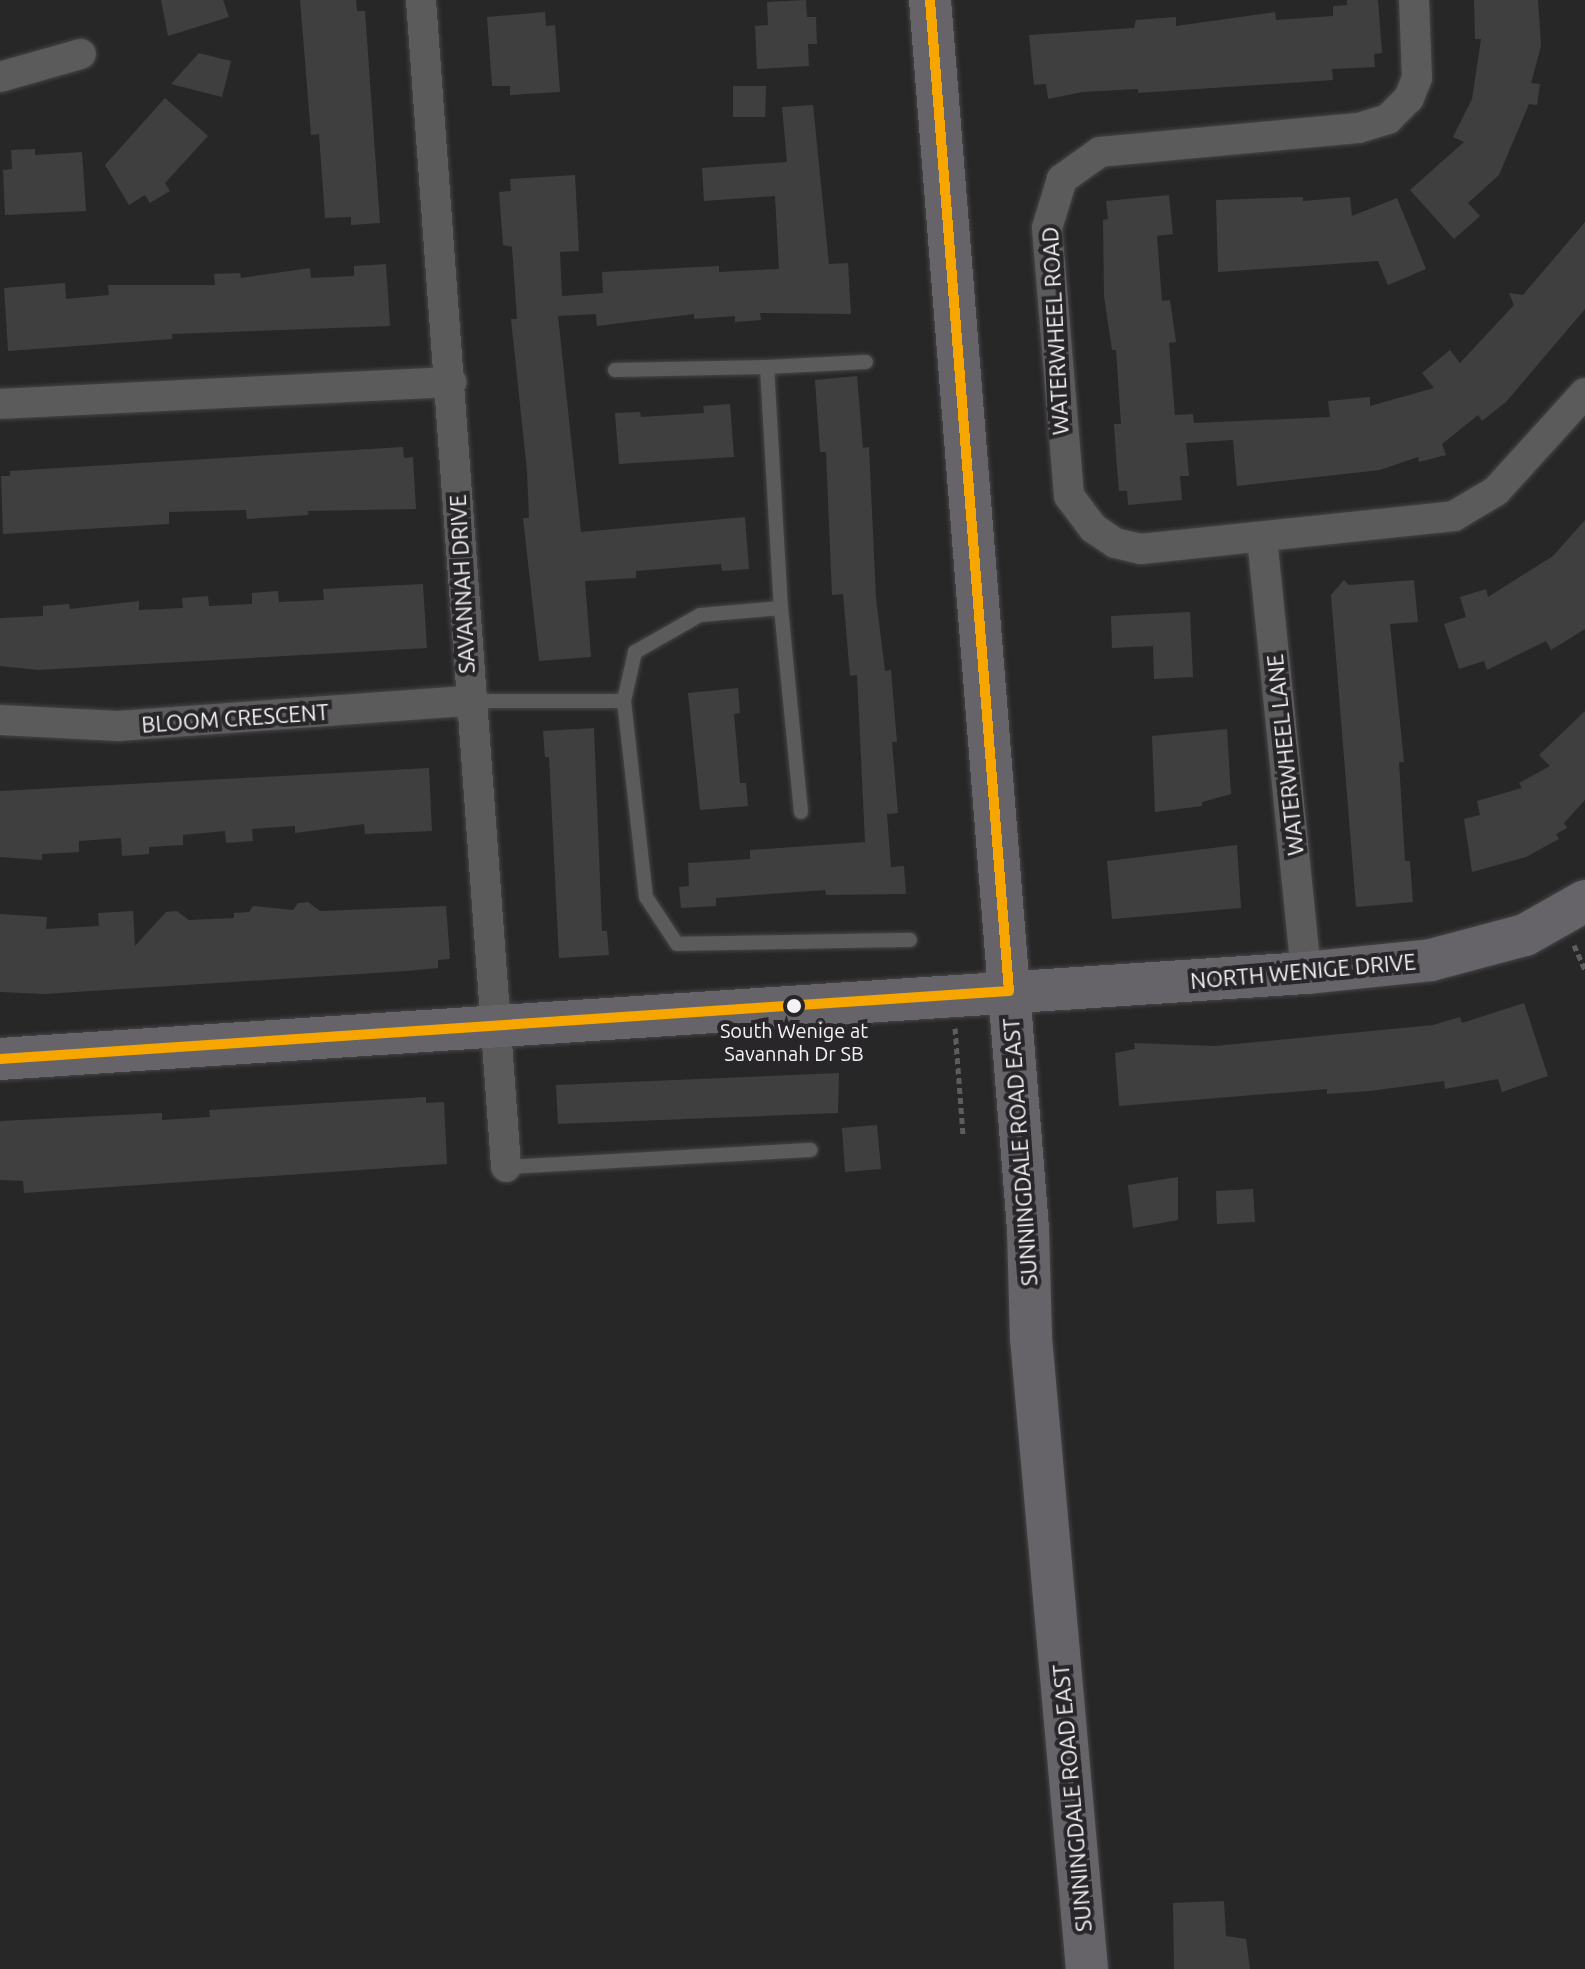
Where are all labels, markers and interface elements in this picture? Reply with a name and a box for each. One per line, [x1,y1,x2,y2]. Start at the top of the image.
street label: WATERWHEEL ROAD [1036,226,1074,436]
street label: SAVANNAH DRIVE [444,494,480,674]
street label: WATERWHEEL LANE [1261,653,1309,857]
street label: BLOOM CRESCENT [140,698,330,738]
street label: NORTH WENIGE DRIVE [1189,948,1417,994]
marker: South Wenige at Savannah Dr SB [786,998,802,1014]
street label: SUNNINGDALE ROAD EAST [997,1017,1043,1287]
place label: South Wenige at Savannah Dr SB [720,1018,868,1065]
street label: SUNNINGDALE ROAD EAST [1047,1663,1097,1933]

